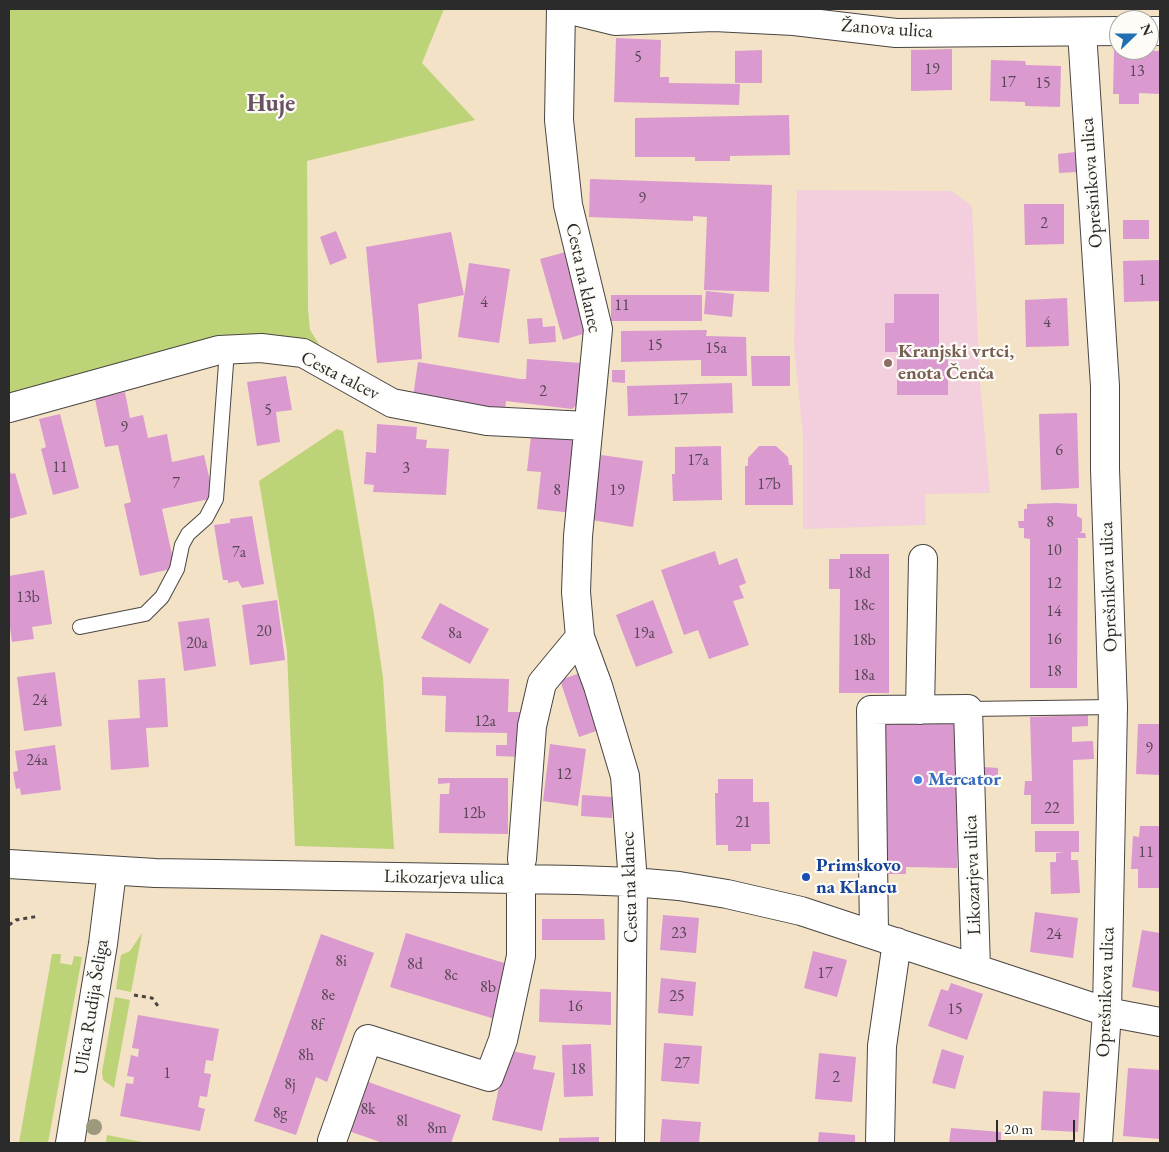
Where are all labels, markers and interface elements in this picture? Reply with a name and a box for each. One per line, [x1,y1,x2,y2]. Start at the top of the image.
north arrow [1109,10,1159,60]
street label: Žanova ulica [840,14,934,44]
text: N [1137,21,1157,38]
house number: 5 [634,48,642,68]
house number: 19 [924,60,940,80]
house number: 13 [1129,62,1145,82]
house number: 17 [1000,73,1016,93]
house number: 15 [1035,74,1051,94]
district label: Huje [247,90,295,118]
street label: Oprešnikova ulica [1076,117,1108,249]
house number: 9 [638,189,646,209]
house number: 2 [1040,214,1048,234]
street label: Cesta na klanec [560,221,606,335]
house number: 1 [1138,271,1146,291]
house number: 4 [480,293,488,313]
house number: 11 [614,296,630,316]
house number: 4 [1043,313,1051,333]
house number: 15 [647,336,663,356]
house number: 15a [705,339,727,359]
place label: Kranjski vrtci, enota Čenča [898,341,1014,385]
street label: Cesta talcev [297,346,383,406]
marker: Kranjski vrtci, enota Čenča [882,357,894,369]
house number: 2 [539,382,547,402]
house number: 17 [672,390,688,410]
house number: 5 [264,401,272,421]
house number: 9 [120,418,128,438]
house number: 6 [1055,441,1063,461]
house number: 17a [687,451,709,471]
house number: 11 [52,458,68,478]
house number: 3 [402,459,410,479]
house number: 7 [172,474,180,494]
house number: 17b [757,475,781,495]
house number: 8 [553,481,561,501]
house number: 19 [609,481,625,501]
house number: 8 [1046,513,1054,533]
street label: Oprešnikova ulica [1095,521,1123,653]
house number: 10 [1046,541,1062,561]
house number: 7a [232,543,246,563]
house number: 18d [847,564,871,584]
house number: 12 [1046,574,1062,594]
house number: 13b [16,588,40,608]
house number: 18c [853,596,875,616]
house number: 14 [1046,602,1062,622]
house number: 20 [256,622,272,642]
house number: 8a [448,624,462,644]
house number: 19a [633,624,655,644]
house number: 16 [1046,630,1062,650]
house number: 18b [852,631,876,651]
house number: 20a [186,634,208,654]
house number: 18 [1046,662,1062,682]
house number: 18a [853,666,875,686]
house number: 24 [32,691,48,711]
house number: 12a [474,712,496,732]
house number: 9 [1145,739,1153,759]
house number: 24a [26,751,48,771]
house number: 12 [556,765,572,785]
place label: Mercator [928,769,1001,791]
marker: Mercator [912,774,924,786]
house number: 22 [1044,799,1060,819]
house number: 12b [462,804,486,824]
house number: 21 [735,813,751,833]
street label: Likozarjeva ulica [960,815,986,935]
street label: Cesta na klanec [617,831,643,943]
house number: 11 [1138,843,1154,863]
place label: Primskovo na Klancu [816,855,901,899]
street label: Likozarjeva ulica [384,866,504,890]
marker: Primskovo na Klancu [800,871,812,883]
house number: 23 [671,924,687,944]
house number: 24 [1046,925,1062,945]
street label: Oprešnikova ulica [1092,926,1120,1058]
street label: Ulica Rudija Šeliga [70,938,114,1076]
house number: 8i [335,952,347,972]
house number: 8d [407,955,423,975]
house number: 17 [817,964,833,984]
house number: 8c [444,966,458,986]
house number: 8b [480,978,496,998]
house number: 8e [321,986,335,1006]
house number: 25 [669,987,685,1007]
house number: 16 [567,997,583,1017]
house number: 15 [947,1000,963,1020]
house number: 8f [311,1016,323,1036]
house number: 8h [298,1046,314,1066]
house number: 27 [674,1054,690,1074]
house number: 18 [570,1060,586,1080]
house number: 1 [163,1064,171,1084]
house number: 2 [832,1068,840,1088]
house number: 8j [284,1075,296,1095]
house number: 8k [360,1100,376,1120]
house number: 8g [273,1104,287,1124]
scale bar [999,1110,1078,1142]
house number: 8l [396,1112,408,1132]
house number: 8m [427,1119,447,1139]
text: 20 m [1004,1119,1033,1138]

